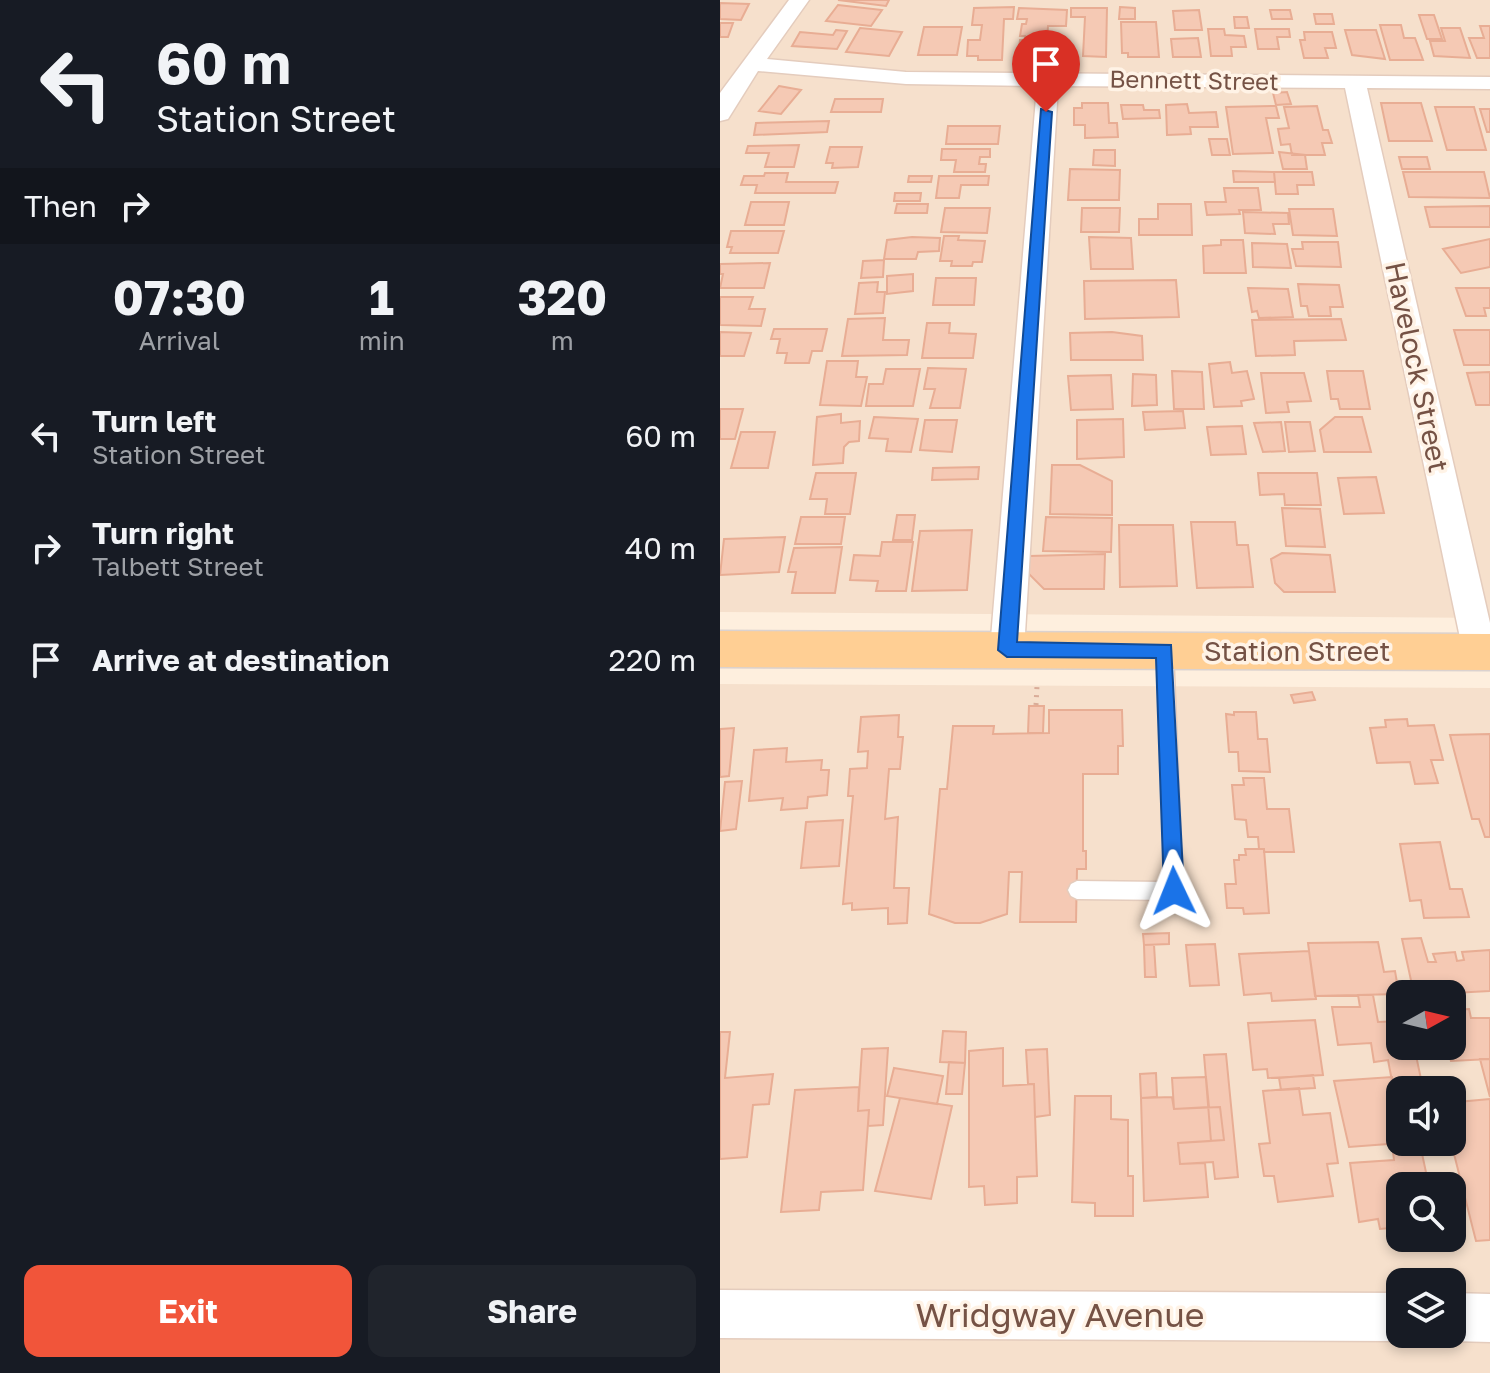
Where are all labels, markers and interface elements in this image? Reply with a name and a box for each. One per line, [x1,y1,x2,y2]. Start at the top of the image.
text: 60 m [156,29,291,96]
pin [1012,30,1080,112]
icon: left [24,32,128,136]
icon: arrive [1024,42,1068,86]
street label: Bennett Street [1109,64,1279,95]
text: Station Street [156,97,396,140]
icon: right [113,184,157,228]
text: Then [24,188,97,224]
street label: Havelock Street [1379,259,1456,475]
text: 07:30 [113,268,246,326]
text: 1 [369,268,394,326]
text: 320 [517,268,607,326]
text: Arrival [139,325,220,356]
text: min [359,325,405,356]
text: m [551,325,574,356]
text: Turn left [92,403,217,439]
icon: left [24,414,68,458]
text: 60 m [625,418,696,454]
text: Station Street [92,439,265,470]
text: Turn right [92,515,234,551]
icon: right [24,526,68,570]
text: 40 m [625,530,696,566]
text: Talbett Street [92,551,264,582]
street label: Station Street [1204,634,1390,667]
icon: arrive [24,638,68,682]
text: Arrive at destination [92,642,389,678]
text: 220 m [609,642,696,678]
position arrow [1132,849,1216,933]
north arrow [1386,980,1466,1060]
map controls [1386,980,1466,1348]
button: sound [1386,1076,1466,1156]
button: search [1386,1172,1466,1252]
button: Exit [24,1265,352,1357]
button: Share [368,1265,696,1357]
button: layers [1386,1268,1466,1348]
street label: Wridgway Avenue [915,1294,1205,1334]

